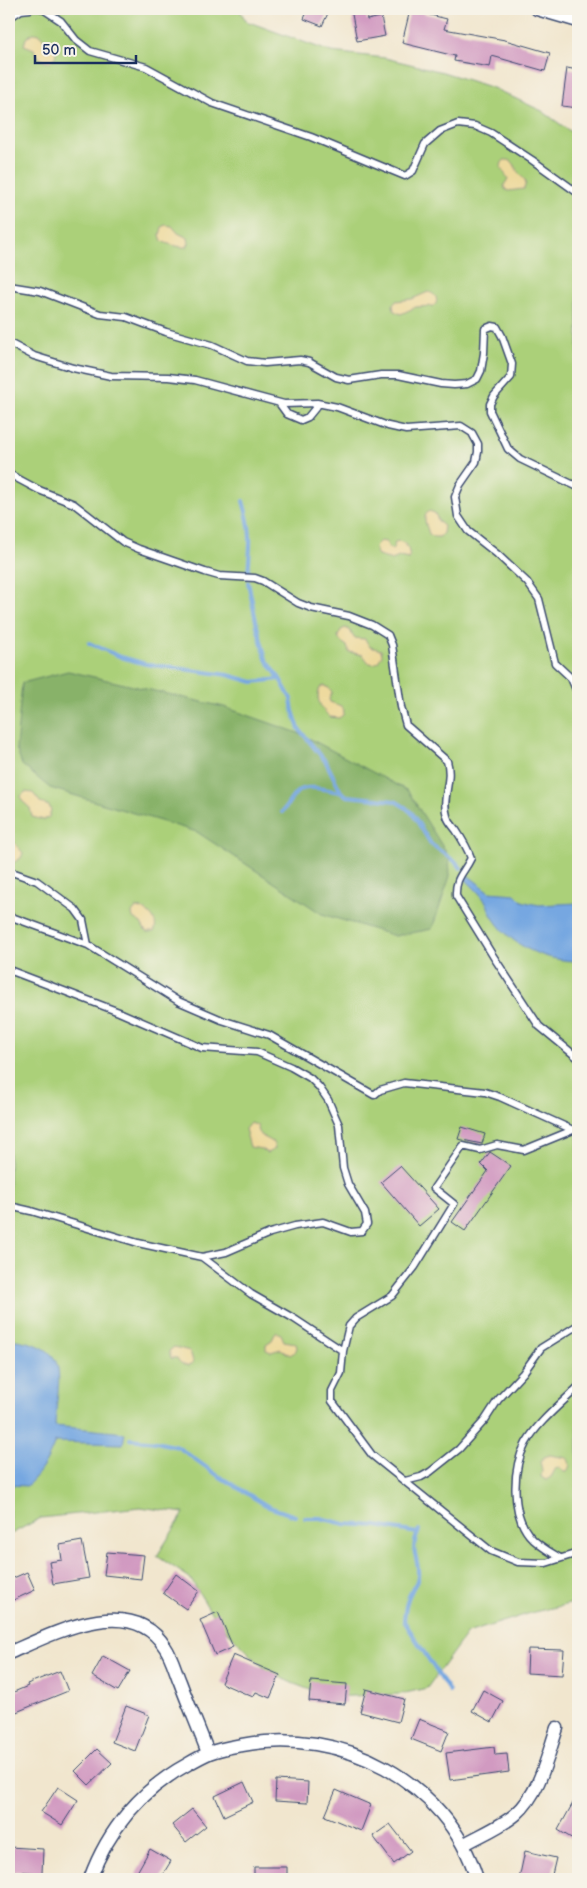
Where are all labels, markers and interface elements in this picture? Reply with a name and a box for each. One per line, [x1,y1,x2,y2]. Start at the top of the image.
scale bar [35,32,136,64]
text: 50 m [42,41,76,60]

